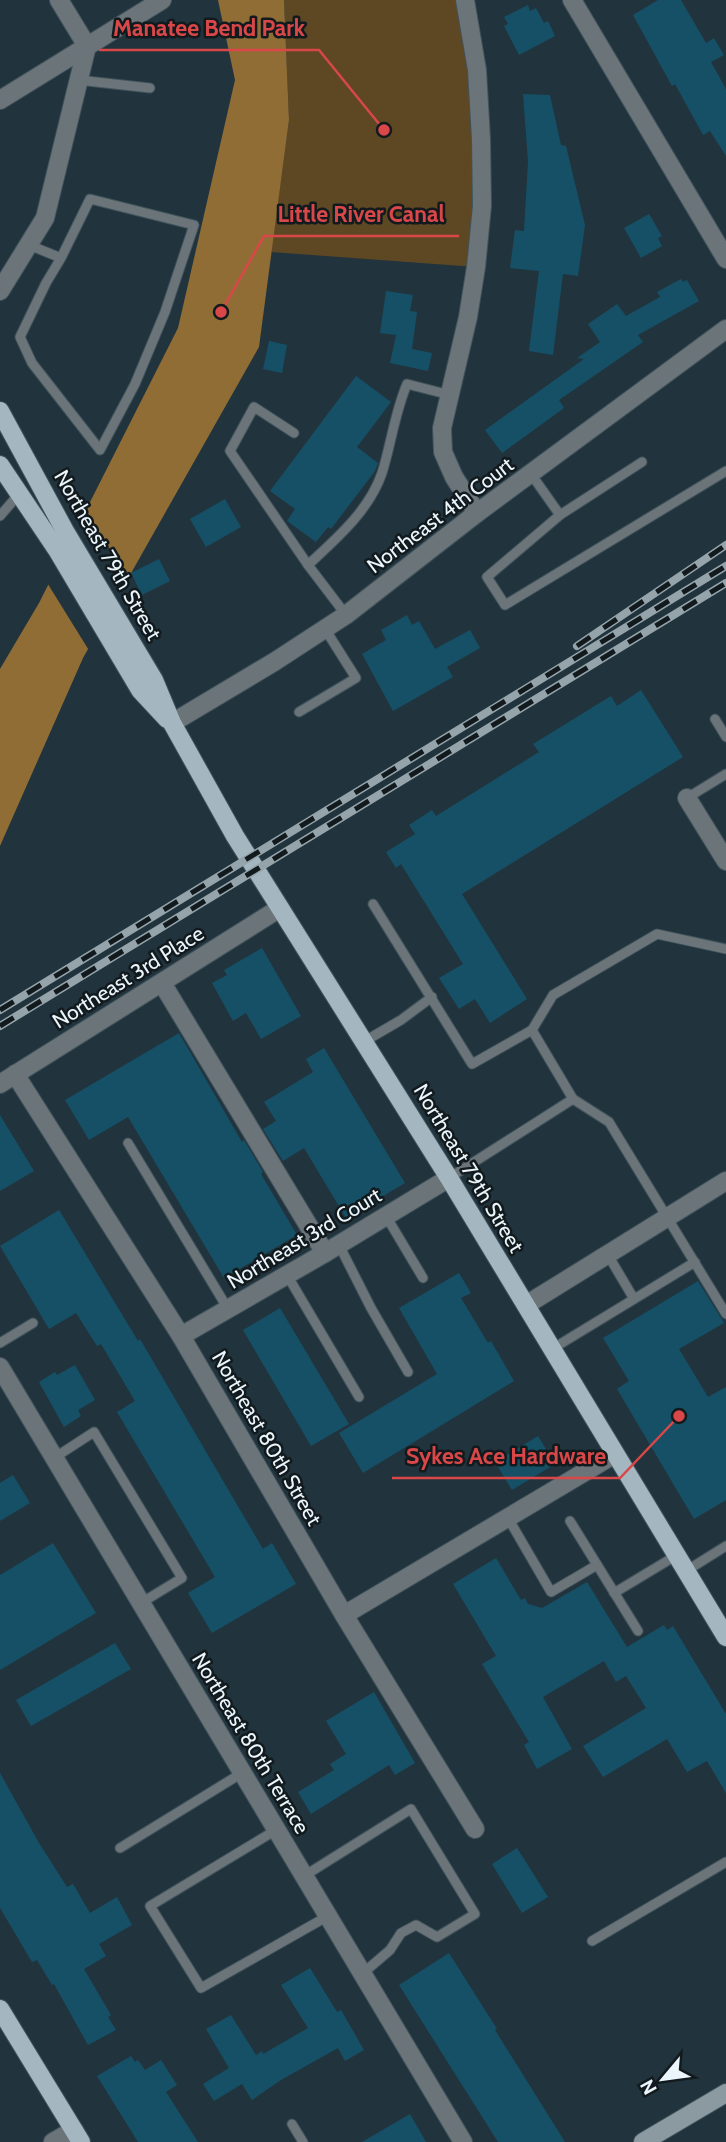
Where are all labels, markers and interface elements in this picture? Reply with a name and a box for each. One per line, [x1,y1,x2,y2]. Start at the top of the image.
callout: Manatee Bend Park [99,6,319,50]
text: Manatee Bend Park [113,14,306,42]
callout: Little River Canal [264,192,459,236]
text: Little River Canal [277,200,445,228]
street label: Northeast 4th Court [362,452,518,578]
street label: Northeast 79th Street [49,466,167,644]
street label: Northeast 3rd Place [48,920,208,1034]
street label: Northeast 79th Street [409,1079,529,1257]
street label: Northeast 3rd Court [222,1182,386,1294]
street label: Northeast 80th Street [207,1346,327,1530]
callout: Sykes Ace Hardware [392,1434,620,1478]
text: Sykes Ace Hardware [406,1442,606,1470]
street label: Northeast 80th Terrace [187,1648,315,1838]
north arrow [628,2044,698,2114]
text: N [635,2076,662,2098]

